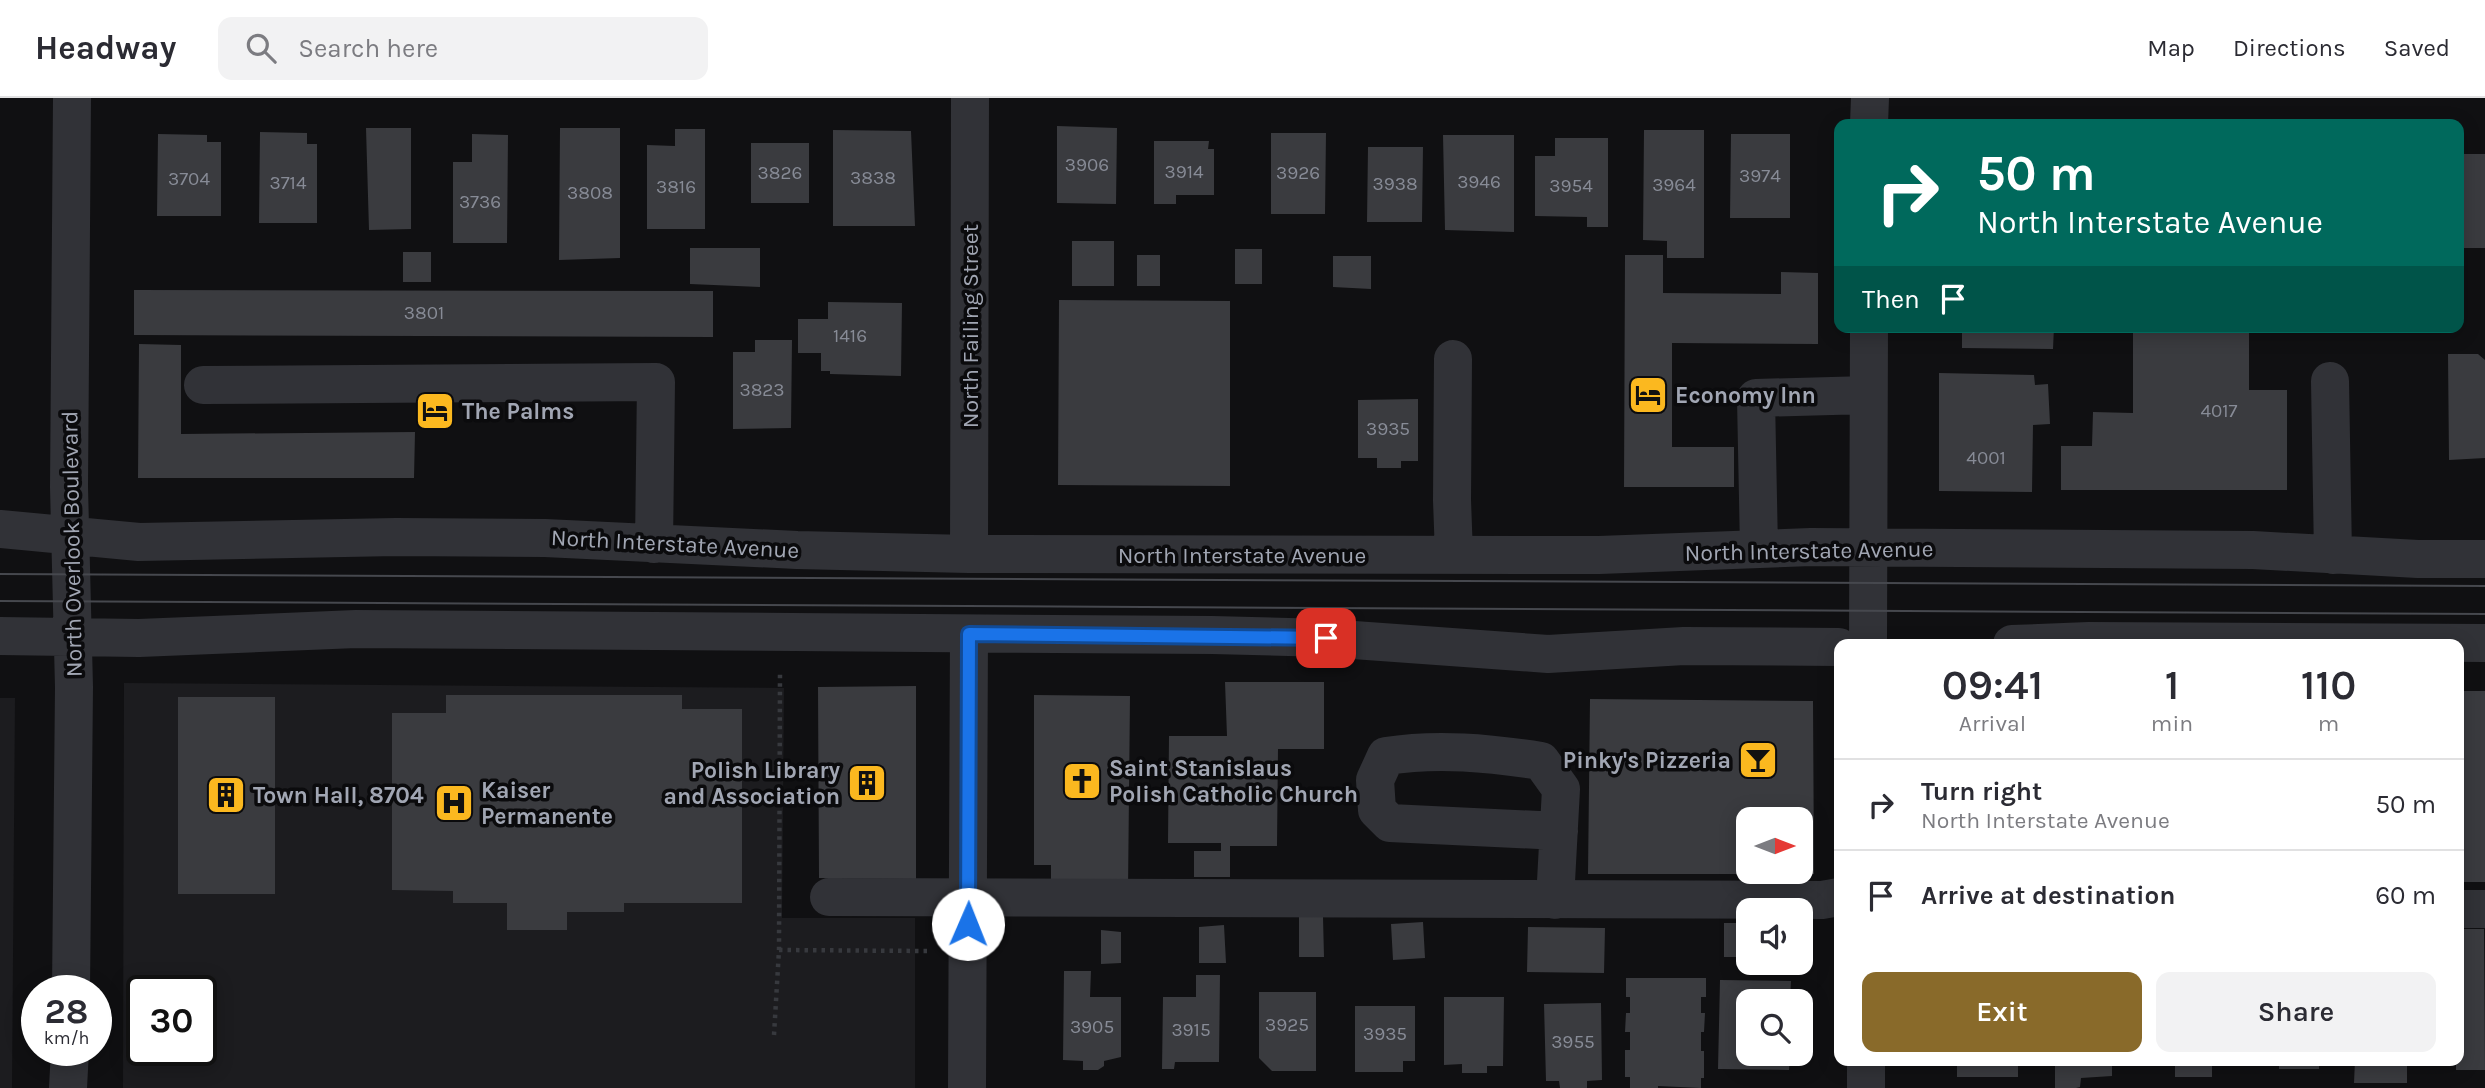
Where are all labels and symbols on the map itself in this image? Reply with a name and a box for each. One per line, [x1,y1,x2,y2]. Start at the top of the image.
house number: 3906 [1065,154,1109,176]
house number: 3914 [1164,161,1204,183]
house number: 3826 [758,162,802,184]
house number: 3926 [1276,162,1320,184]
house number: 3974 [1739,165,1781,187]
house number: 3838 [850,167,896,189]
house number: 3704 [168,168,210,190]
house number: 3946 [1457,171,1501,193]
house number: 3714 [269,172,307,194]
house number: 3938 [1372,173,1418,195]
house number: 3964 [1652,174,1696,196]
house number: 3954 [1549,175,1593,197]
house number: 3816 [656,176,696,198]
house number: 3808 [567,182,613,204]
house number: 3736 [459,191,501,213]
street label: North Failing Street [957,223,984,428]
house number: 3801 [404,302,444,324]
house number: 1416 [833,325,867,347]
hotel icon: Economy Inn [1627,374,1669,416]
house number: 3823 [739,379,785,401]
place label: Economy Inn [1675,382,1816,409]
hotel icon: The Palms [414,390,456,432]
place label: The Palms [462,398,574,425]
house number: 4017 [2200,400,2238,422]
street label: North Overlook Boulevard [56,411,88,677]
house number: 3935 [1366,418,1410,440]
house number: 4001 [1966,447,2006,469]
street label: North Interstate Avenue [550,524,800,564]
street label: North Interstate Avenue [1684,535,1934,567]
street label: North Interstate Avenue [1118,542,1366,569]
pin [1296,608,1356,668]
bar icon: Pinky's Pizzeria [1737,739,1779,781]
place label: Pinky's Pizzeria [1563,747,1731,774]
place label: Saint Stanislaus Polish Catholic Church [1109,755,1358,808]
place label: Polish Library and Association [663,757,840,810]
church icon: Saint Stanislaus Polish Catholic Church [1061,760,1103,802]
building icon: Polish Library and Association [846,762,888,804]
building icon: Town Hall, 8704 [205,774,247,816]
place label: Kaiser Permanente [481,777,613,830]
place label: Town Hall, 8704 [253,782,424,809]
hospital icon: Kaiser Permanente [433,782,475,824]
north arrow [1736,807,1813,884]
position arrow [931,887,1005,961]
speed limit sign: 30 [126,975,217,1066]
house number: 3925 [1265,1014,1309,1036]
house number: 3905 [1070,1016,1114,1038]
house number: 3915 [1171,1019,1211,1041]
house number: 3935 [1363,1023,1407,1045]
house number: 3955 [1551,1031,1595,1053]

